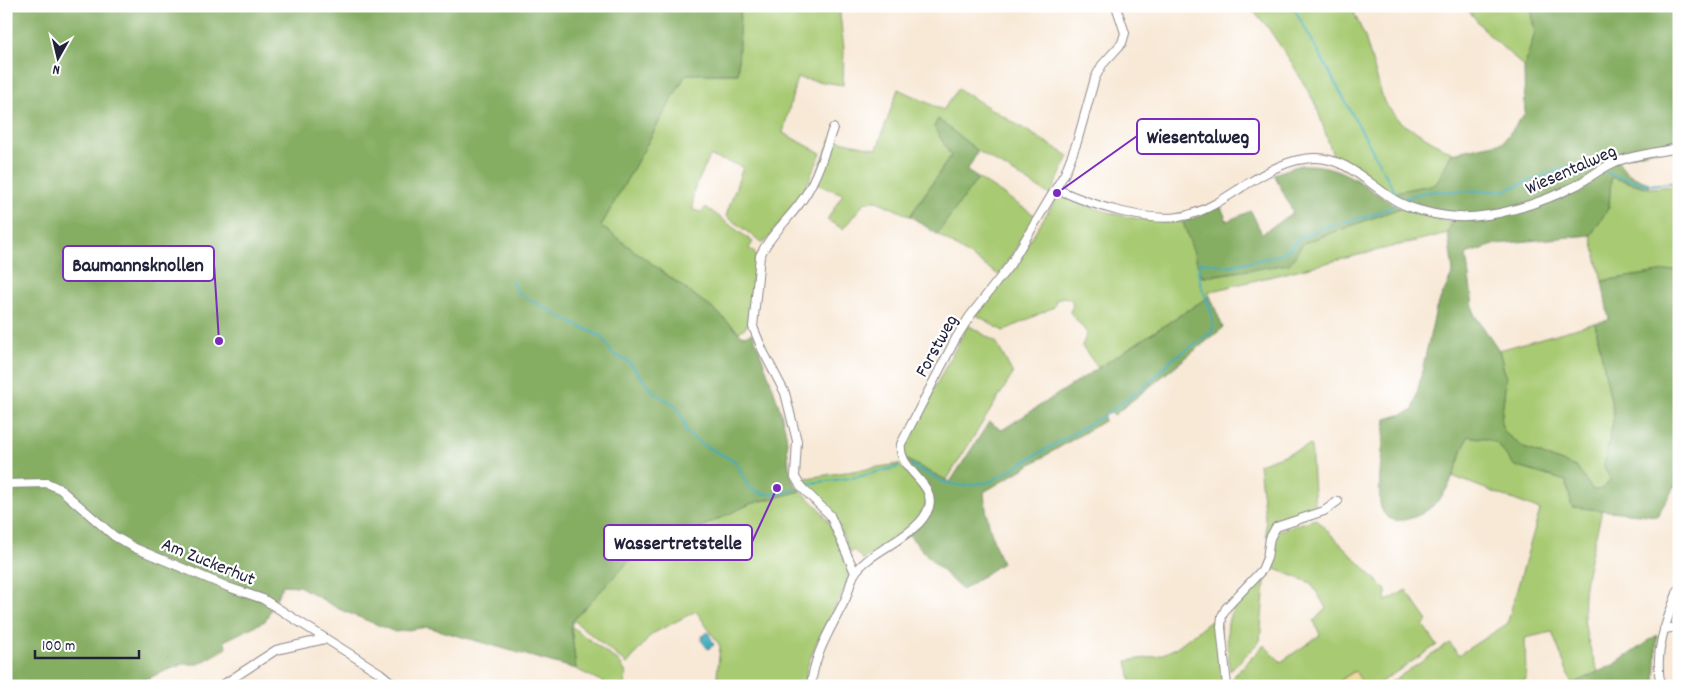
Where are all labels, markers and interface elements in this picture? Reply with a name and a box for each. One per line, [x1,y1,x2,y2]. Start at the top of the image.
north arrow [32,32,82,82]
text: N [52,58,61,79]
callout: Wiesentalweg [1137,119,1259,154]
text: Wiesentalweg [1147,125,1249,153]
street label: Wiesentalweg [1522,139,1621,203]
callout: Baumannsknollen [63,246,214,281]
text: Baumannsknollen [72,253,204,281]
street label: Forstweg [910,310,966,383]
callout: Wassertretstelle [604,525,752,560]
text: Wassertretstelle [614,531,742,559]
street label: Am Zuckerhut [157,532,259,594]
scale bar [35,627,139,659]
text: 100 m [42,636,75,658]

